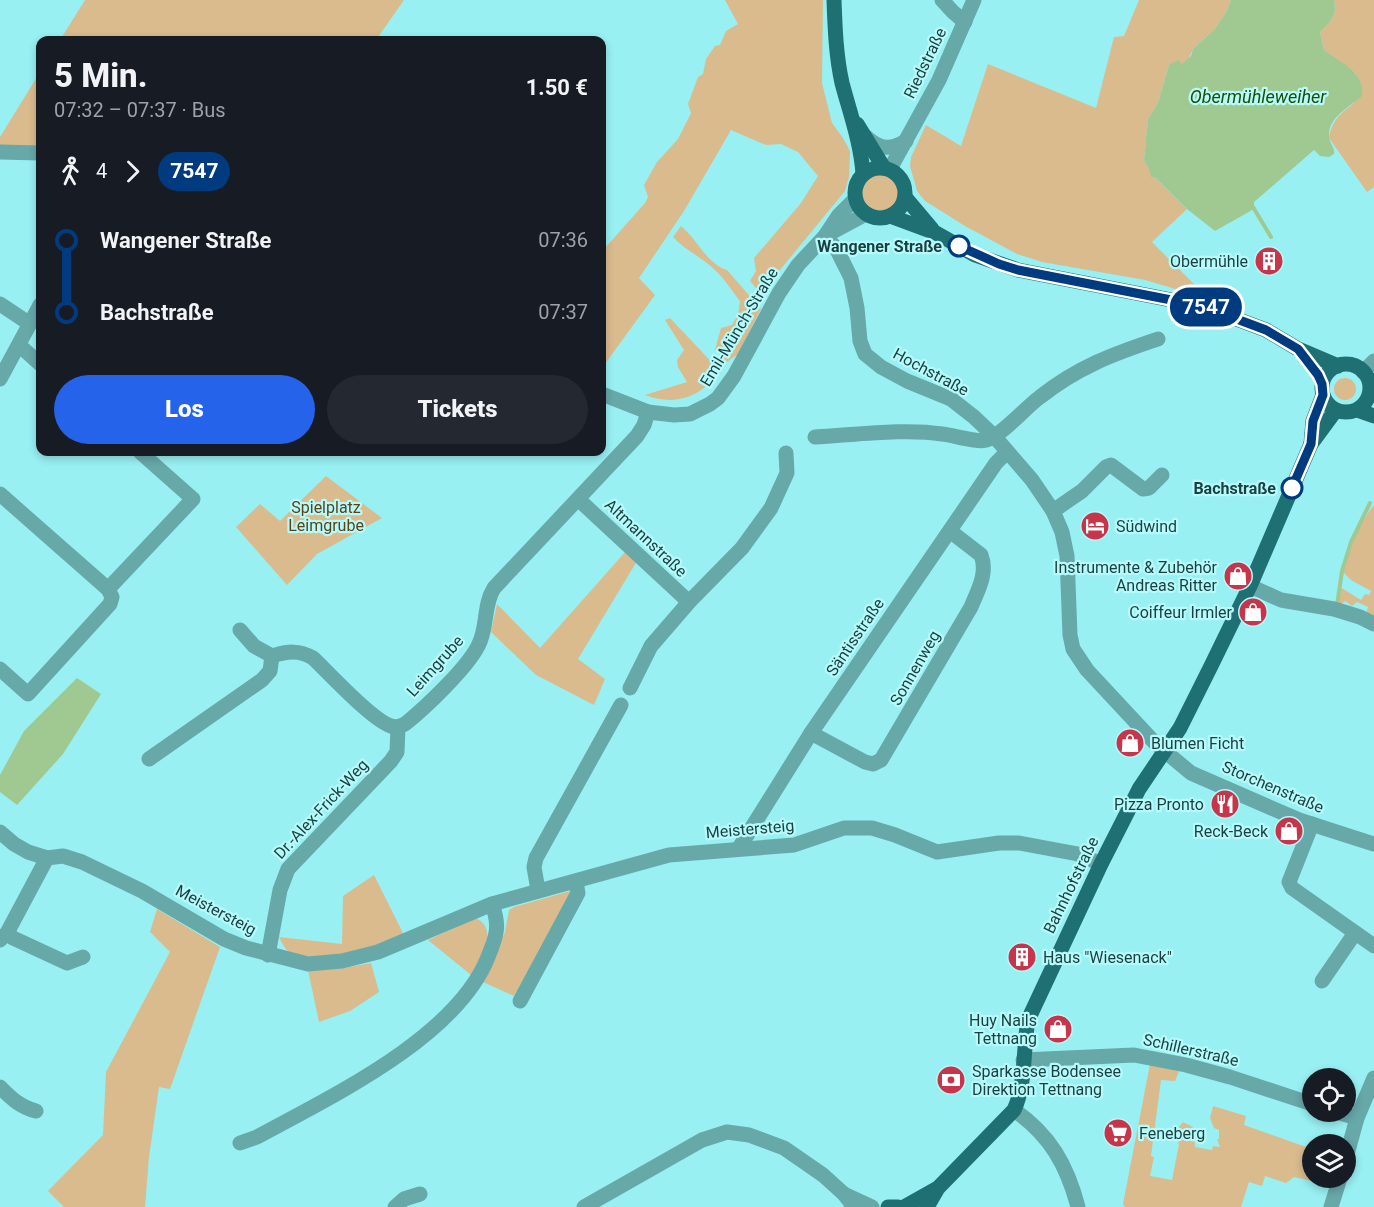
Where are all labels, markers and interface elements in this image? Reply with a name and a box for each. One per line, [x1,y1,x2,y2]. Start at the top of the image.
street label: Riedstraße [900,24,950,102]
text: 5 Min. [54,56,147,95]
text: 1.50 € [526,75,588,100]
water label: Obermühleweiher [1190,86,1327,107]
text: 07:32 – 07:37 · Bus [54,98,226,122]
icon: walk [54,155,87,188]
icon: forward [116,155,149,188]
text: 4 [96,159,107,183]
text: 7547 [170,159,218,183]
text: Wangener Straße [100,228,271,253]
text: 07:36 [538,228,588,252]
marker: Wangener Straße [948,235,970,257]
place label: Wangener Straße [817,237,942,256]
building icon: Obermühle [1253,245,1285,277]
place label: Obermühle [1170,252,1248,271]
street label: Emil-Münch-Straße [696,264,782,390]
line badge: 7547 [1164,288,1248,326]
text: 7547 [1182,295,1230,319]
text: Bachstraße [100,300,214,325]
text: 07:37 [538,300,588,324]
street label: Hochstraße [890,344,972,400]
button: Los [54,375,315,444]
button: Tickets [327,375,588,444]
marker: Bachstraße [1281,477,1303,499]
place label: Bachstraße [1193,479,1276,498]
street label: Altmannstraße [601,495,691,581]
park label: Spielplatz Leimgrube [288,498,364,535]
hotel icon: Südwind [1079,510,1111,542]
place label: Südwind [1116,517,1177,536]
place label: Instrumente & Zubehör Andreas Ritter [1054,558,1218,595]
shop icon: Instrumente & Zubehör Andreas Ritter [1222,560,1254,592]
street label: Säntisstraße [822,594,888,680]
shop icon: Coiffeur Irmler [1237,596,1269,628]
place label: Coiffeur Irmler [1129,603,1233,622]
street label: Sonnenweg [886,627,944,709]
street label: Leimgrube [403,632,467,700]
shop icon: Blumen Ficht [1114,727,1146,759]
place label: Blumen Ficht [1151,734,1244,753]
street label: Dr.-Alex-Frick-Weg [270,755,372,863]
street label: Storchenstraße [1219,757,1327,817]
restaurant icon: Pizza Pronto [1209,788,1241,820]
place label: Pizza Pronto [1114,795,1204,814]
shop icon: Reck-Beck [1273,815,1305,847]
street label: Meistersteig [705,816,795,842]
place label: Reck-Beck [1194,822,1269,841]
street label: Bahnhofstraße [1039,834,1103,936]
street label: Meistersteig [172,881,260,939]
building icon: Haus "Wiesenack" [1006,941,1038,973]
place label: Haus "Wiesenack" [1043,948,1172,967]
place label: Huy Nails Tettnang [969,1011,1037,1048]
shop icon: Huy Nails Tettnang [1042,1013,1074,1045]
street label: Schillerstraße [1141,1030,1241,1070]
place label: Sparkasse Bodensee Direktion Tettnang [972,1062,1121,1099]
bank icon: Sparkasse Bodensee Direktion Tettnang [935,1064,967,1096]
map controls [1302,1068,1356,1188]
button: locate [1302,1068,1356,1122]
supermarket icon: Feneberg [1102,1117,1134,1149]
place label: Feneberg [1139,1124,1205,1143]
button: layers [1302,1134,1356,1188]

